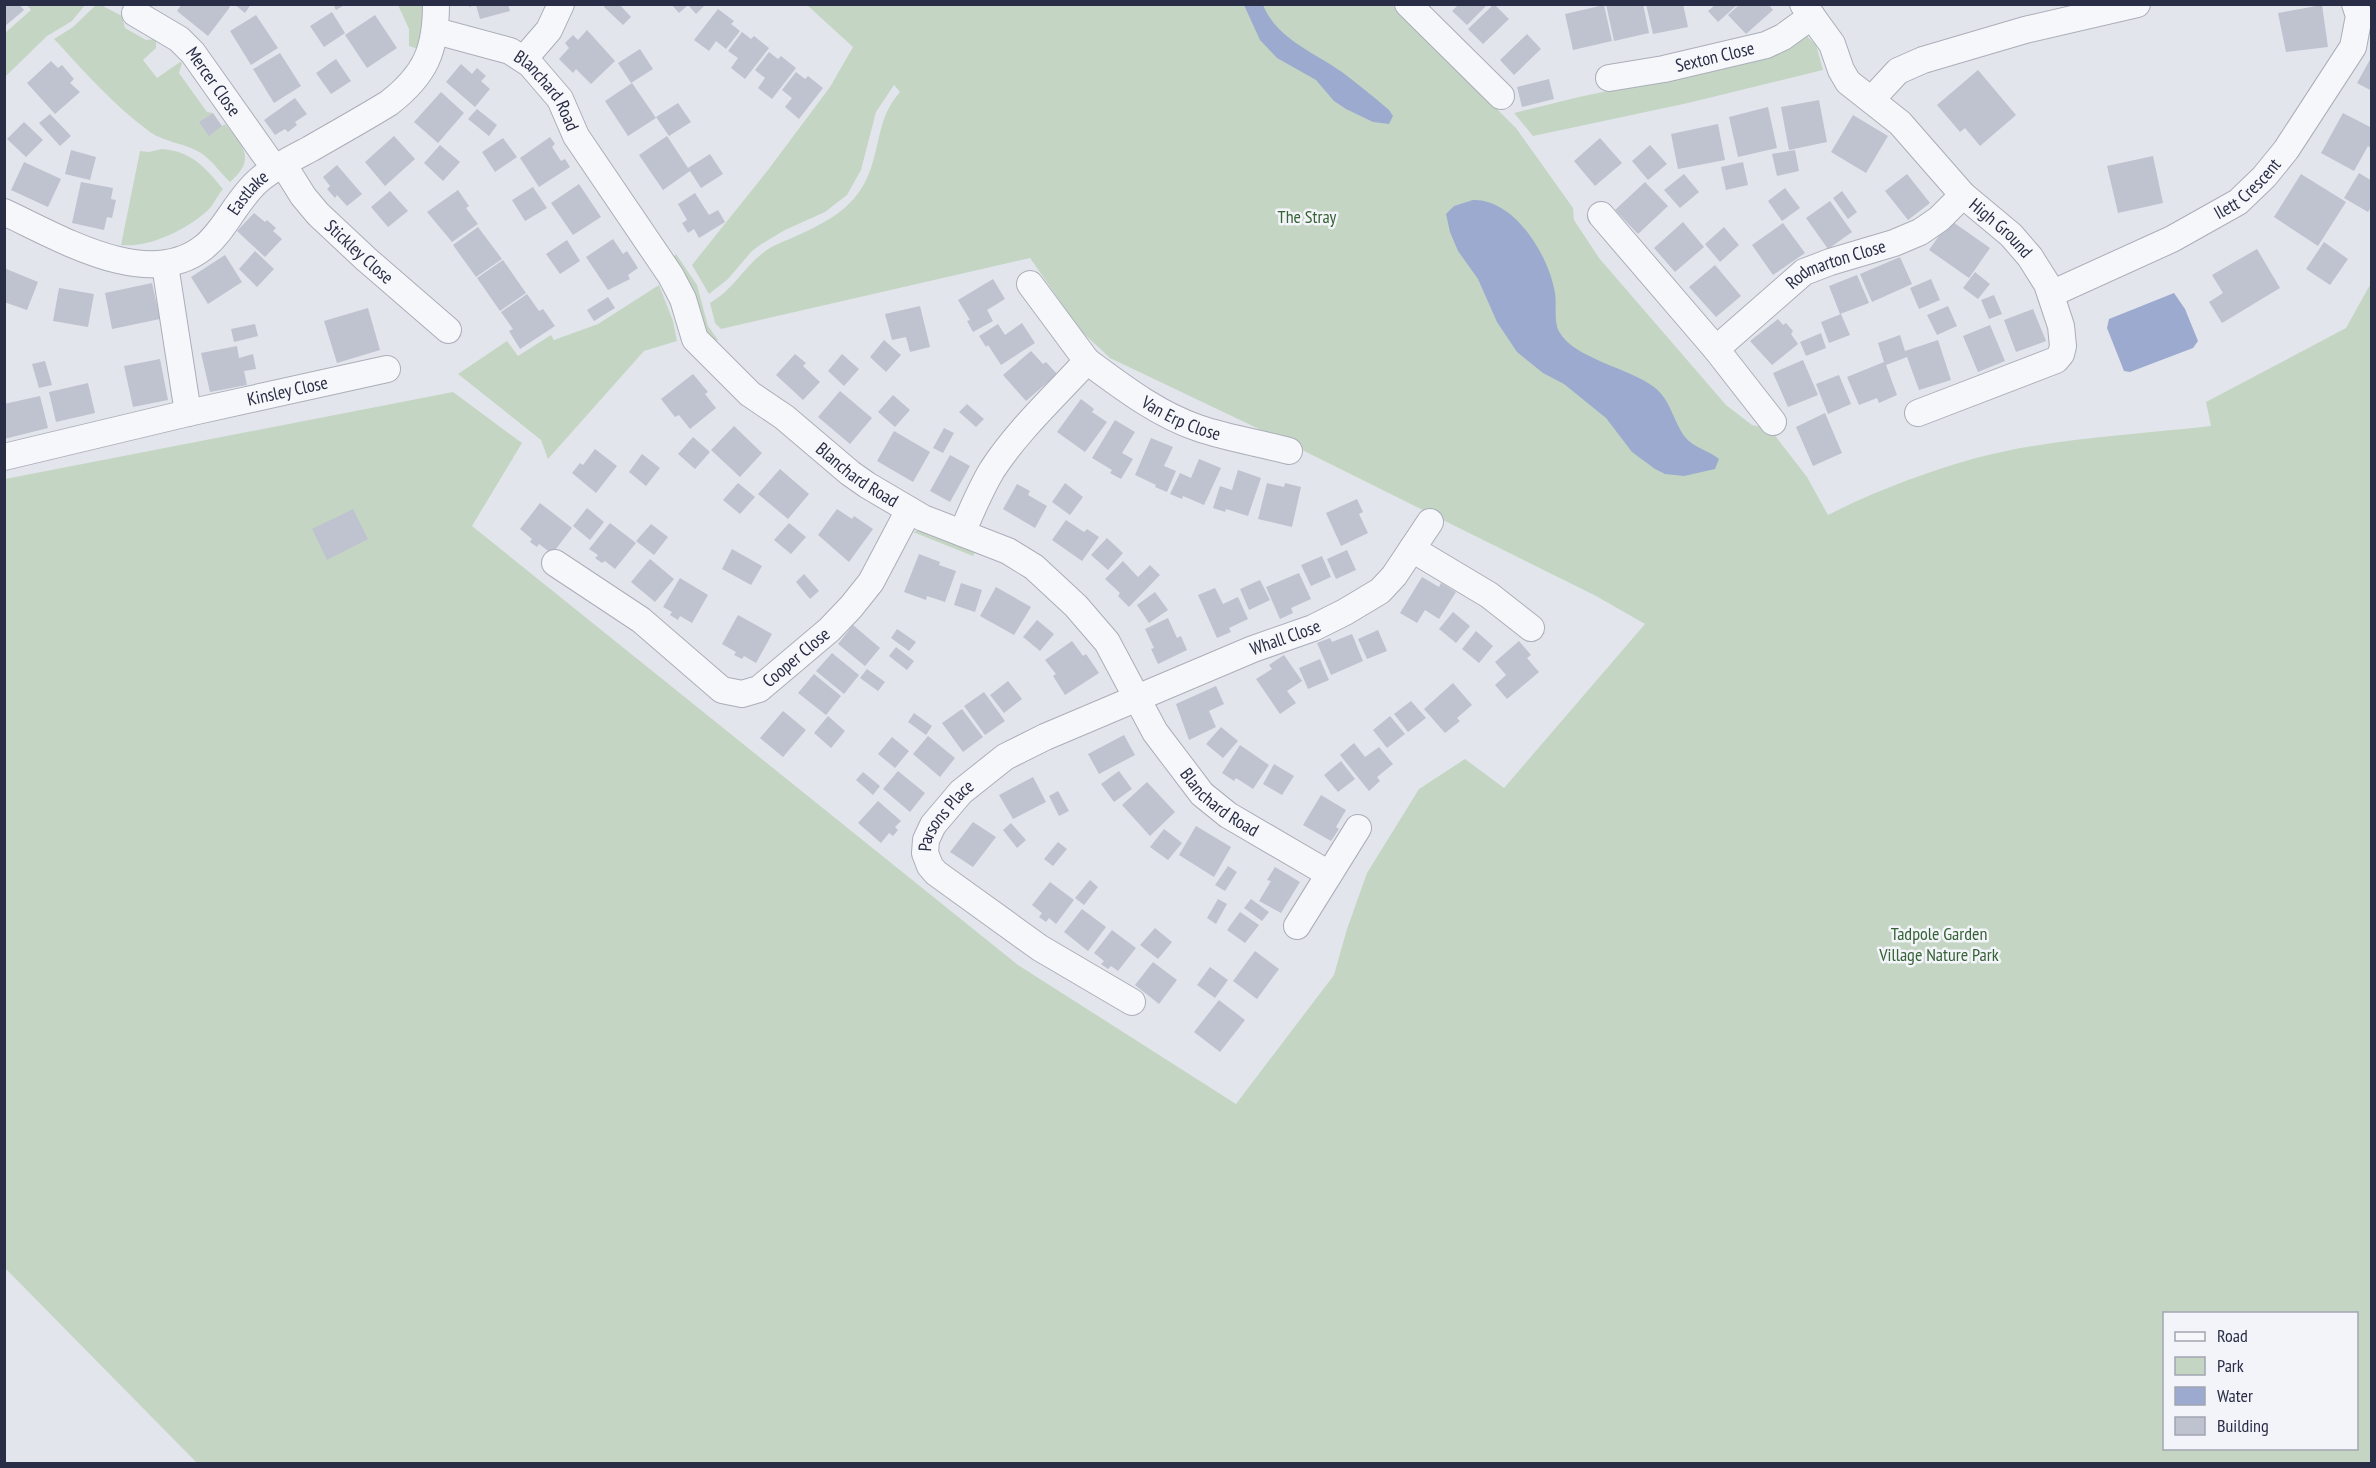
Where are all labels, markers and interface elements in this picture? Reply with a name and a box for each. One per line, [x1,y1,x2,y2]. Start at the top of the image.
street label: Sexton Close [1673,36,1757,77]
street label: Mercer Close [181,42,246,121]
street label: Blanchard Road [510,45,584,134]
street label: Ilett Crescent [2210,153,2286,224]
street label: Eastlake [222,165,273,219]
street label: High Ground [1965,193,2038,263]
park label: The Stray [1278,205,1337,228]
street label: Stickley Close [320,214,399,289]
street label: Rodmarton Close [1781,234,1888,294]
street label: Kinsley Close [245,370,330,411]
street label: Van Erp Close [1136,390,1223,445]
street label: Blanchard Road [811,437,903,512]
street label: Whall Close [1247,614,1324,660]
street label: Cooper Close [757,622,834,692]
street label: Blanchard Road [1175,763,1263,841]
street label: Parsons Place [913,774,978,852]
park label: Tadpole Garden Village Nature Park [1878,922,1999,966]
legend [2163,1312,2358,1450]
text: Road [2217,1324,2248,1347]
text: Park [2217,1354,2244,1377]
text: Water [2217,1384,2253,1407]
text: Building [2217,1414,2269,1437]

